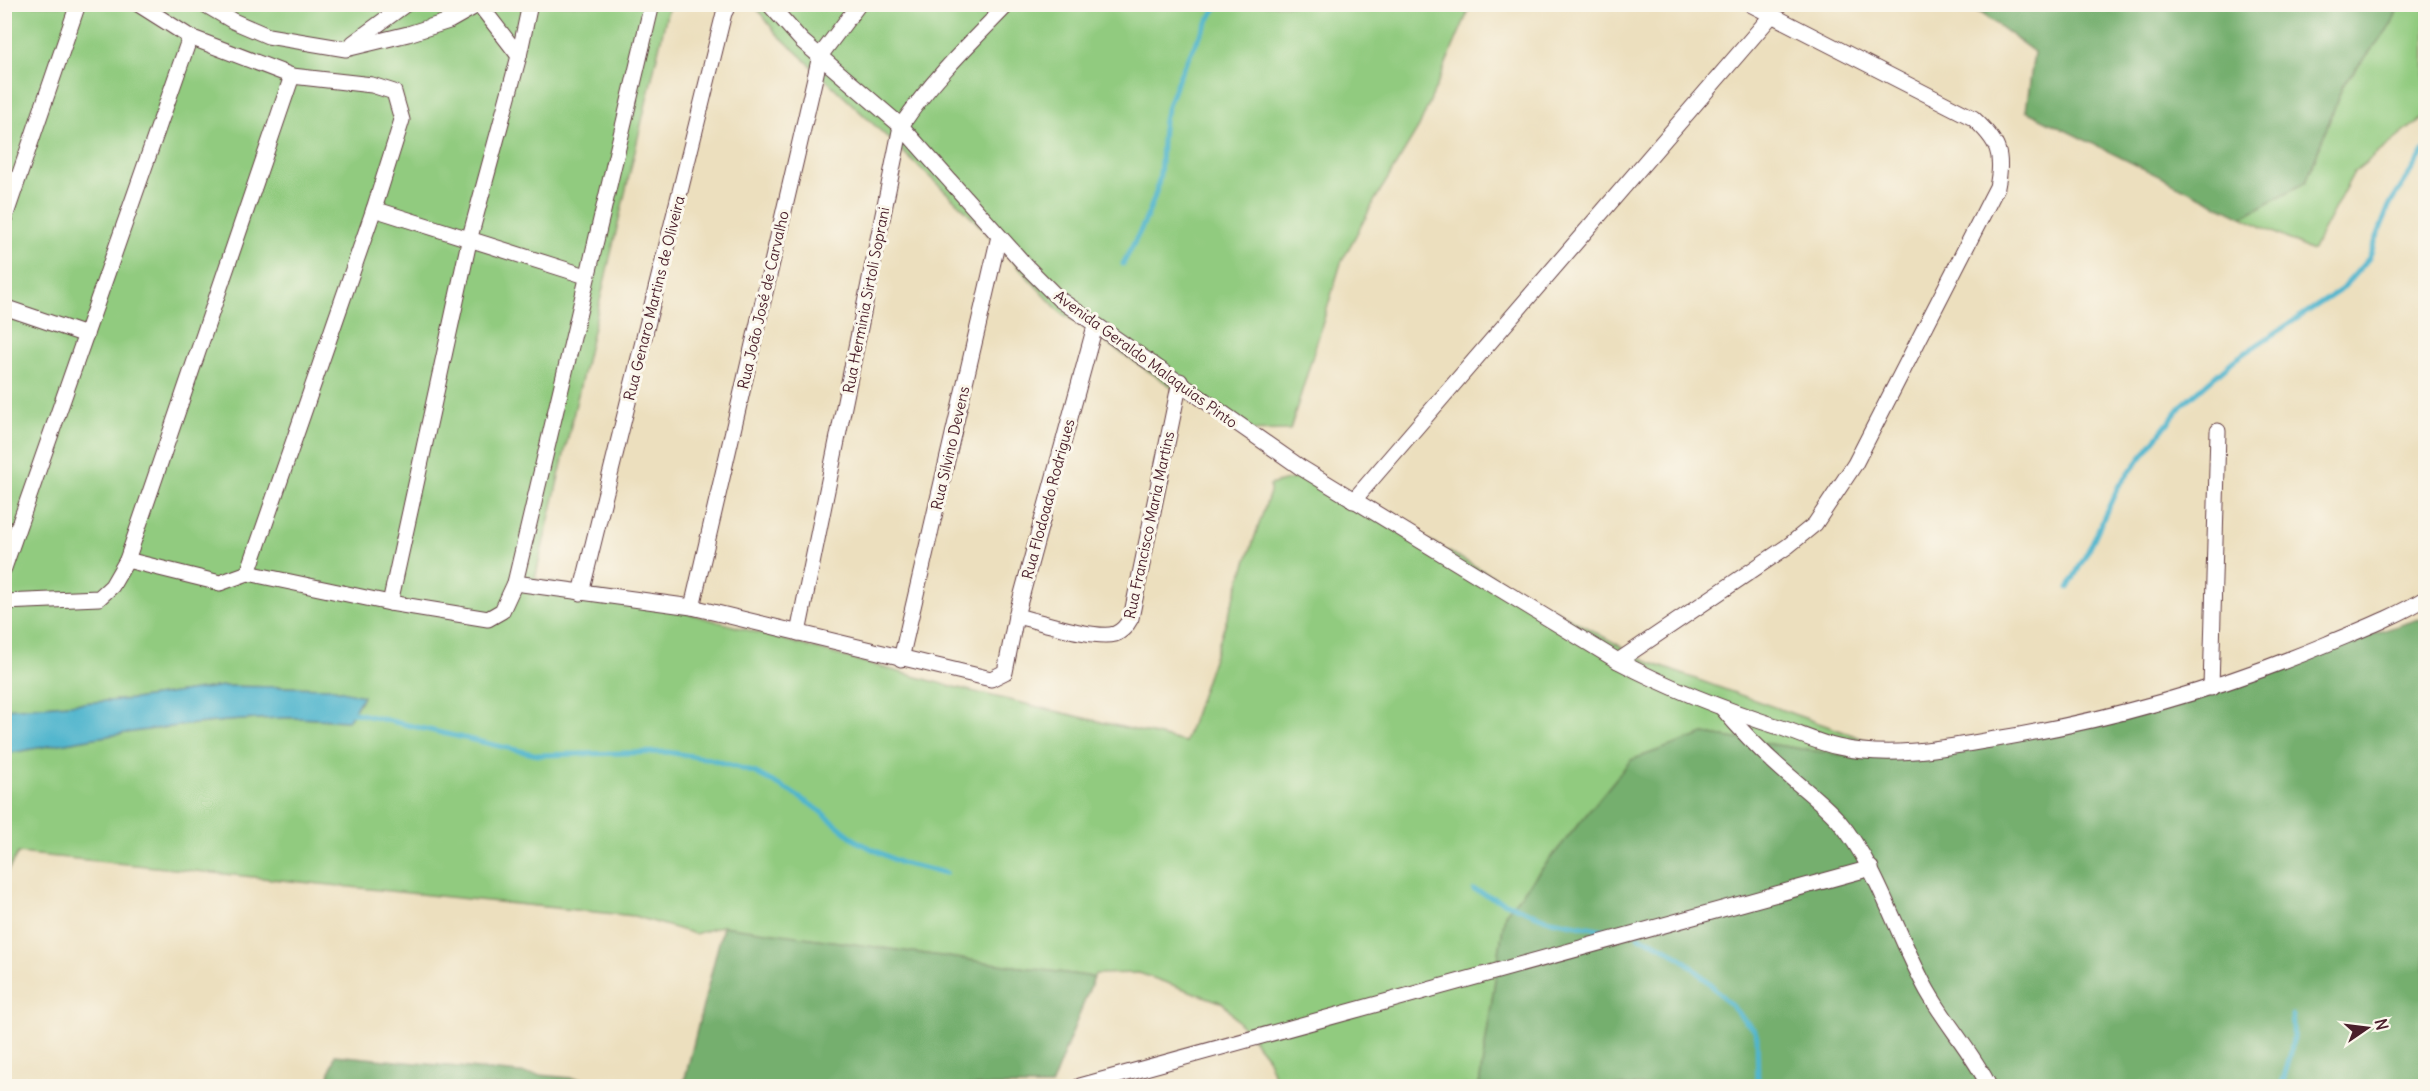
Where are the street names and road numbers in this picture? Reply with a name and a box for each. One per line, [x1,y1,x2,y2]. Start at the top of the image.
street label: Rua Genaro Martins de Oliveira [619,193,689,402]
street label: Rua Herminia Sirtoli Soprani [839,205,893,395]
street label: Rua João José de Carvalho [733,209,793,391]
street label: Avenida Geraldo Malaquias Pinto [1051,286,1241,432]
street label: Rua Silvino Devens [927,384,973,512]
street label: Rua Flodoado Rodrigues [1017,417,1079,581]
street label: Rua Francisco Maria Martins [1120,429,1178,621]

